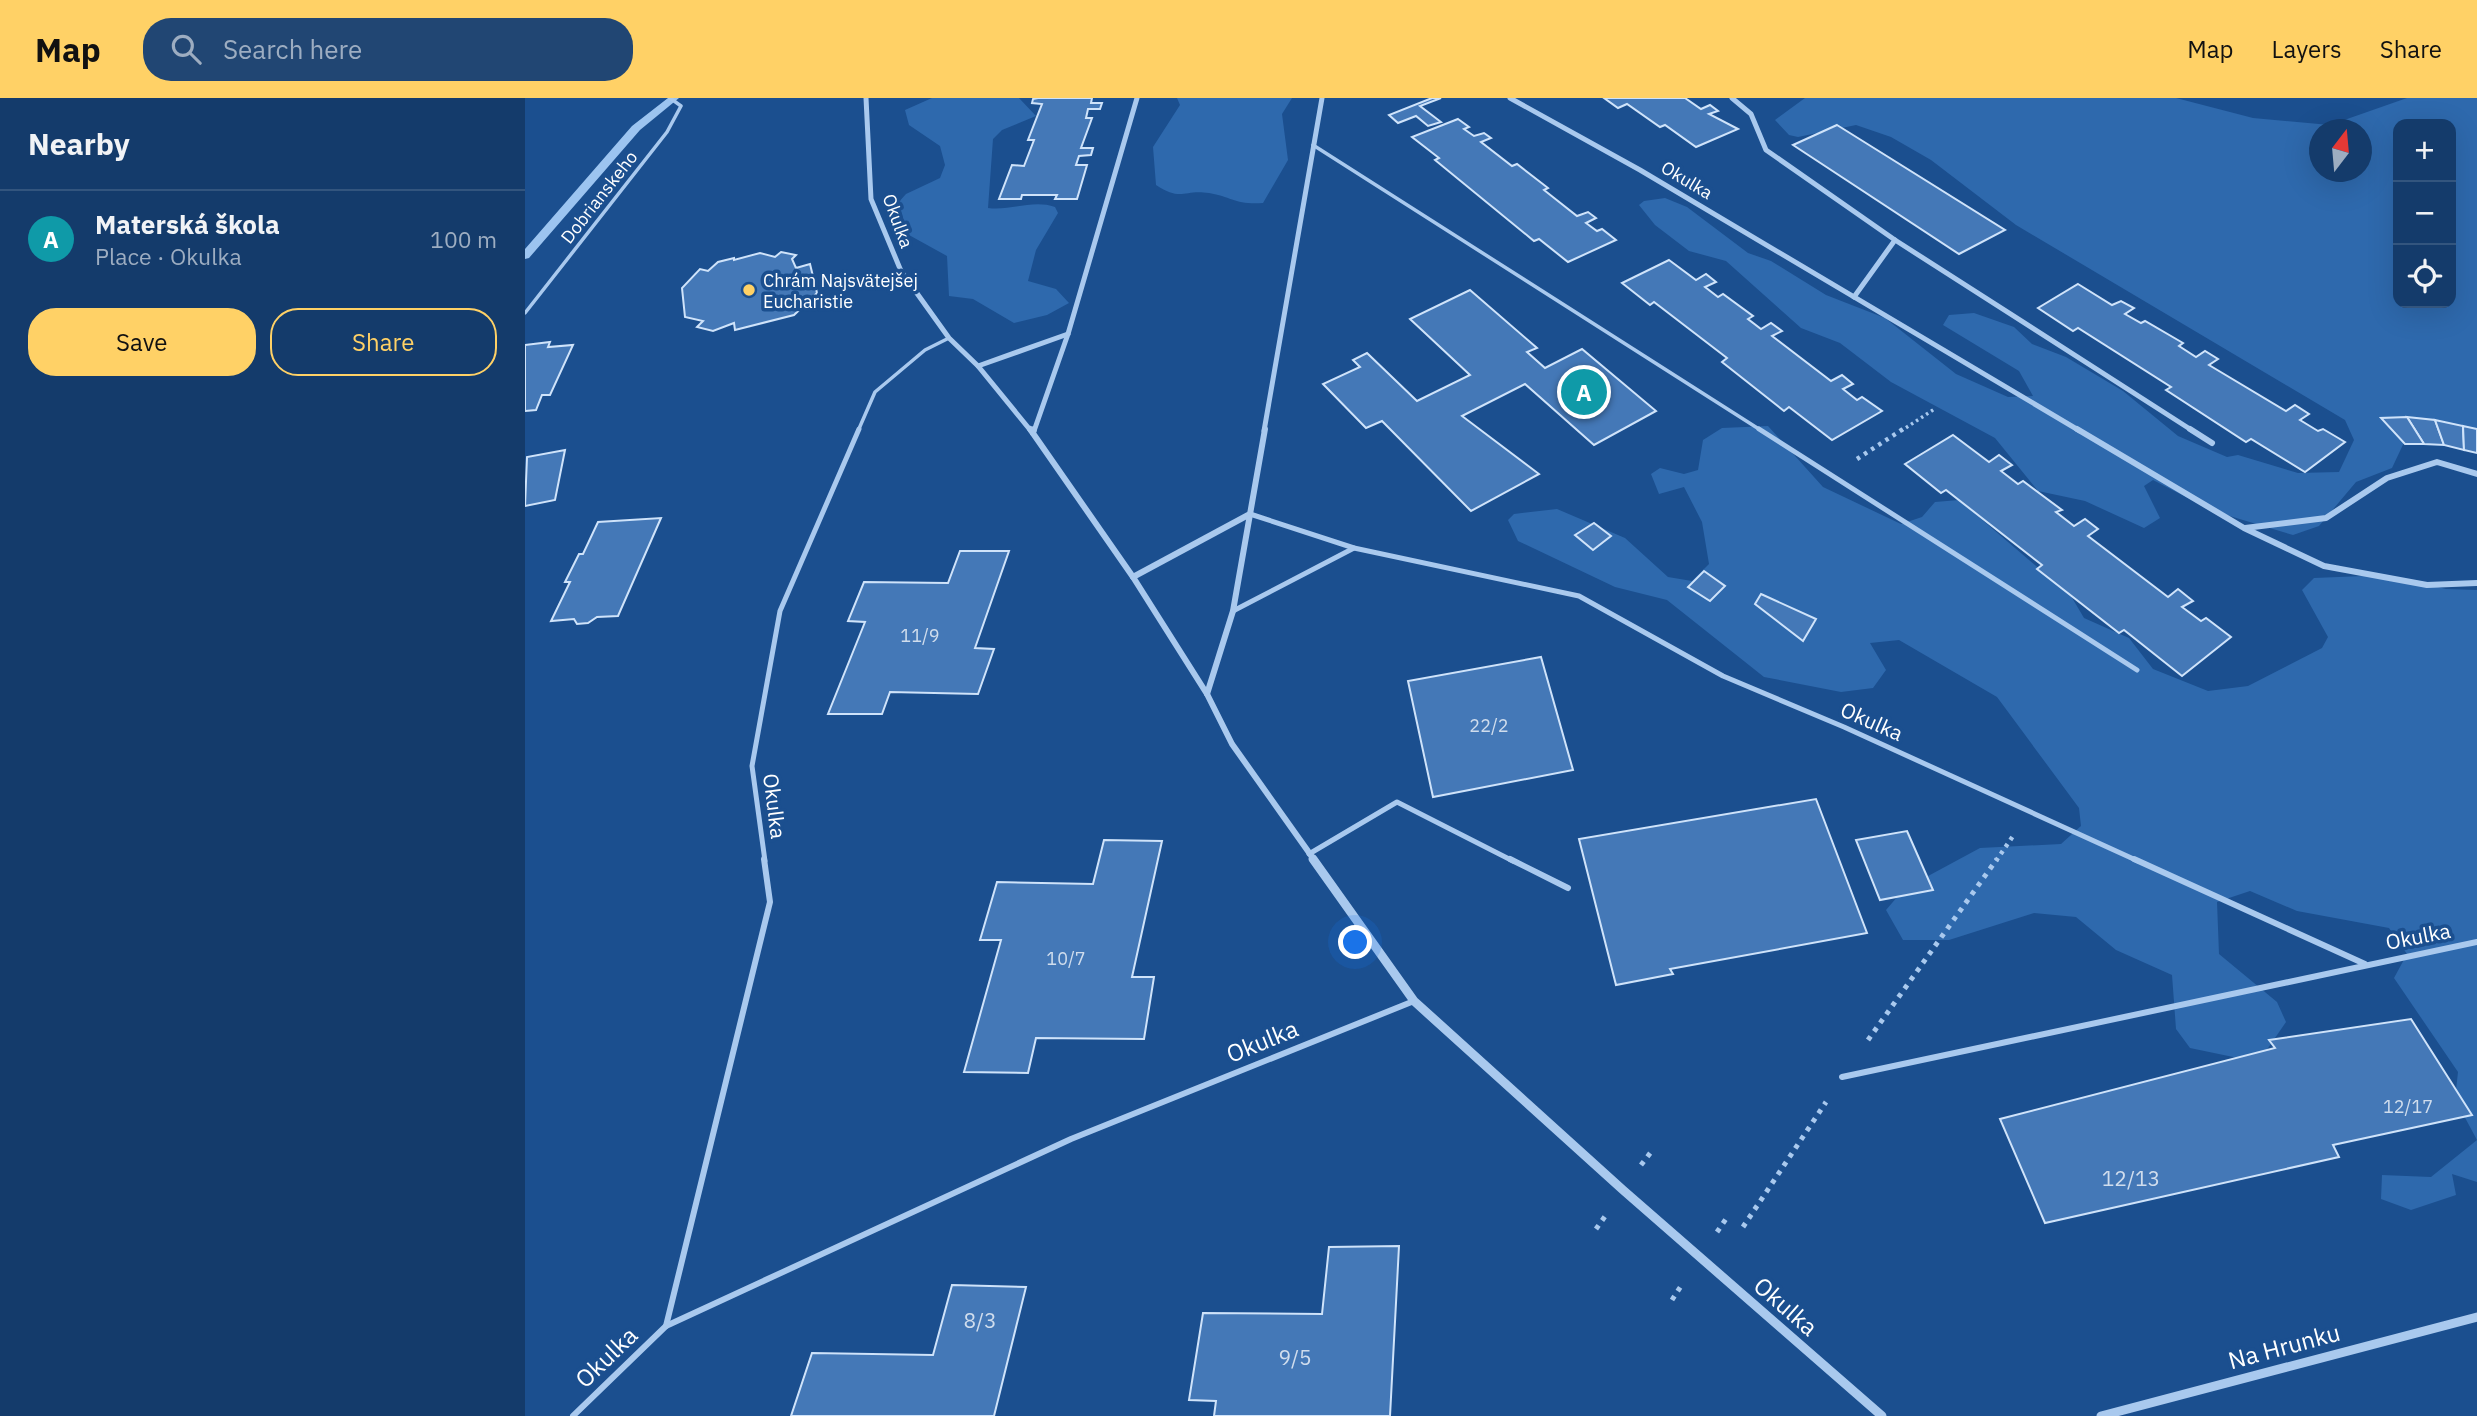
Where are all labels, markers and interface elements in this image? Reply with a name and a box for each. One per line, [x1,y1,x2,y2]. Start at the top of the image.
search box [143,18,633,81]
text: Map [35,28,101,71]
icon: search [167,30,205,68]
text: Search here [223,32,362,66]
text: Map [2187,33,2234,65]
text: Layers [2272,33,2342,65]
text: Share [2380,33,2442,65]
north arrow [2309,119,2372,182]
map controls [2393,119,2456,308]
button: + [2393,119,2456,182]
text: Nearby [28,124,130,163]
street label: Dobrianskeho [556,146,642,248]
street label: Okulka [1657,156,1717,205]
button: − [2393,182,2456,245]
street label: Okulka [878,191,919,252]
text: Materská škola [95,207,280,241]
text: A [43,224,59,254]
text: 100 m [430,224,497,254]
text: Place · Okulka [95,241,242,271]
button: locate [2393,245,2456,308]
place label: Chrám Najsvätejšej Eucharistie [763,269,918,313]
marker: Chrám Najsvätejšej Eucharistie [741,282,757,298]
button: Save [28,308,256,376]
button: Share [270,308,497,376]
pin: A [1561,366,1607,418]
house number: 11/9 [900,624,940,647]
street label: Okulka [1836,695,1908,747]
house number: 22/2 [1469,714,1509,737]
street label: Okulka [757,772,793,840]
street label: Okulka [2383,916,2453,956]
your location [1338,925,1372,959]
house number: 10/7 [1046,947,1086,970]
street label: Okulka [1221,1012,1303,1070]
house number: 12/17 [2383,1095,2433,1118]
house number: 12/13 [2102,1164,2160,1192]
street label: Okulka [1747,1269,1825,1343]
house number: 8/3 [963,1306,997,1334]
street label: Na Hrunku [2225,1316,2343,1376]
street label: Okulka [568,1319,644,1395]
house number: 9/5 [1278,1343,1312,1371]

